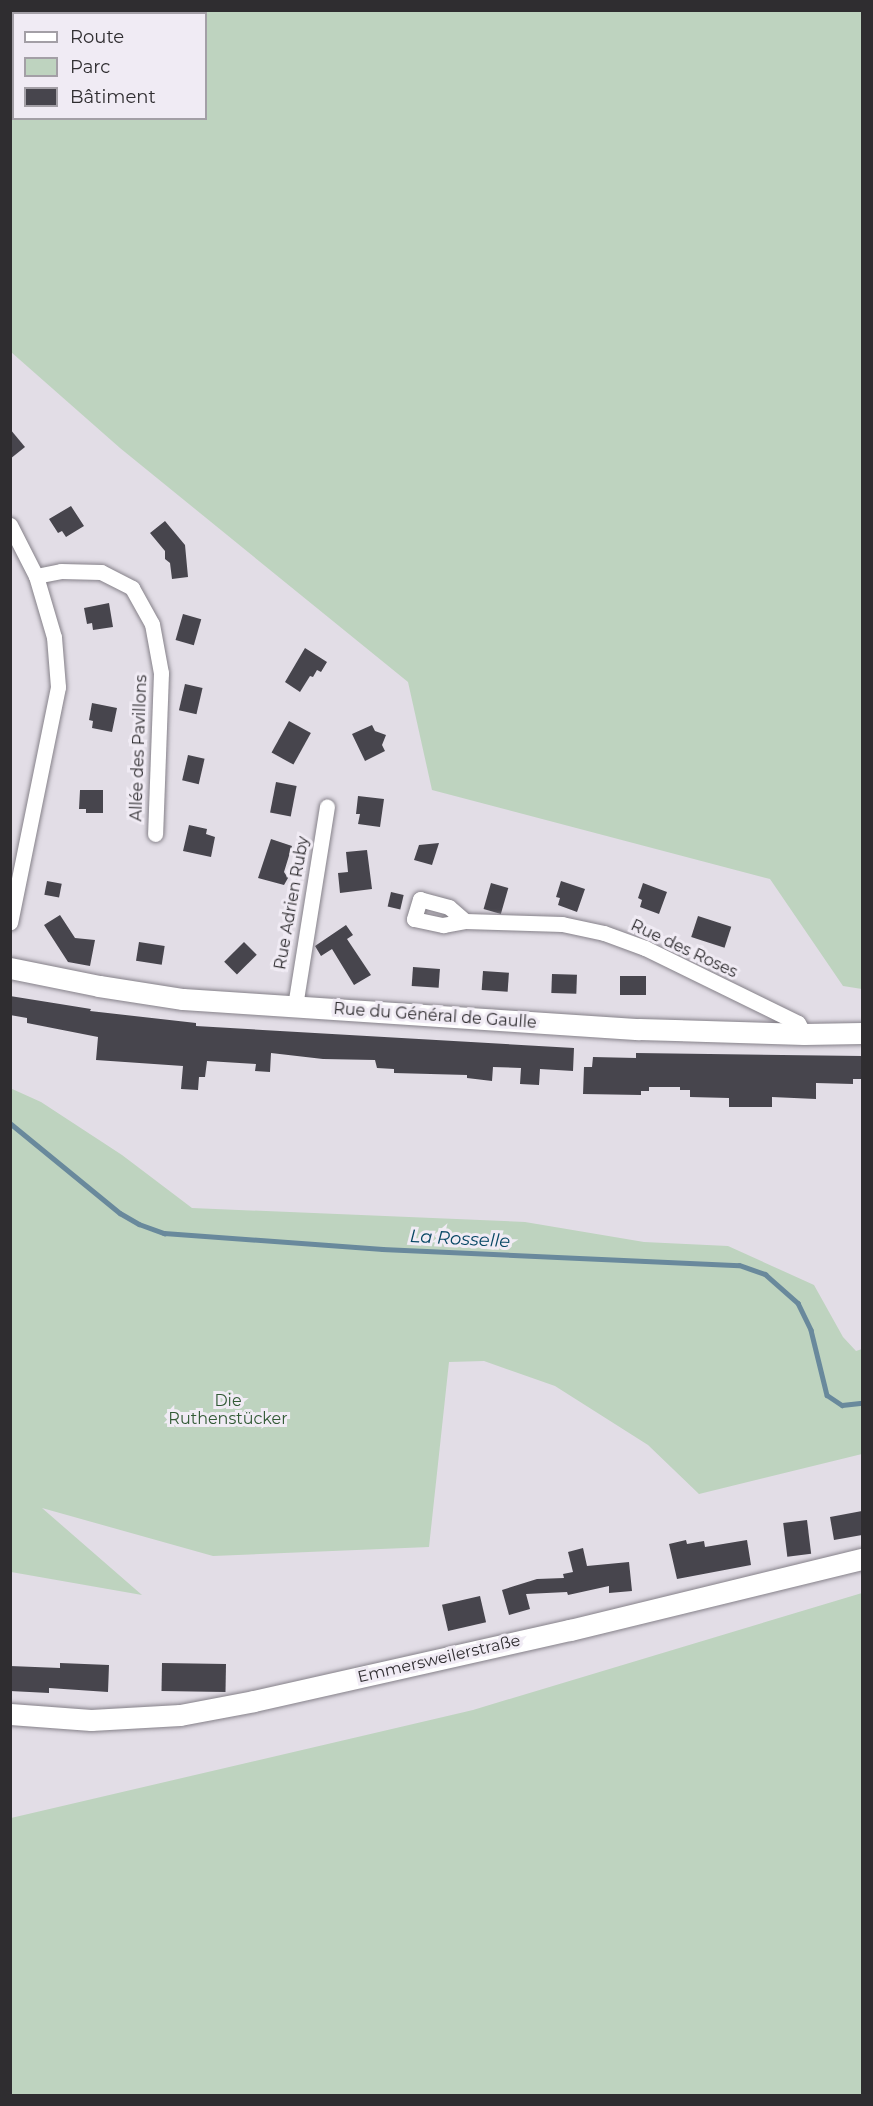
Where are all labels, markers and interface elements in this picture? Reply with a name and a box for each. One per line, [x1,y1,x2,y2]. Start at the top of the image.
legend [12,12,207,120]
text: Route [70,26,124,48]
text: Parc [70,56,110,78]
text: Bâtiment [70,86,156,108]
street label: Allée des Pavillons [127,674,151,822]
street label: Rue Adrien Ruby [271,835,313,971]
street label: Rue des Roses [628,916,740,982]
street label: Rue du Général de Gaulle [333,999,537,1033]
water label: La Rosselle [409,1226,511,1252]
park label: Die Ruthenstücker [168,1391,288,1429]
street label: Emmersweilerstraße [356,1631,522,1687]

